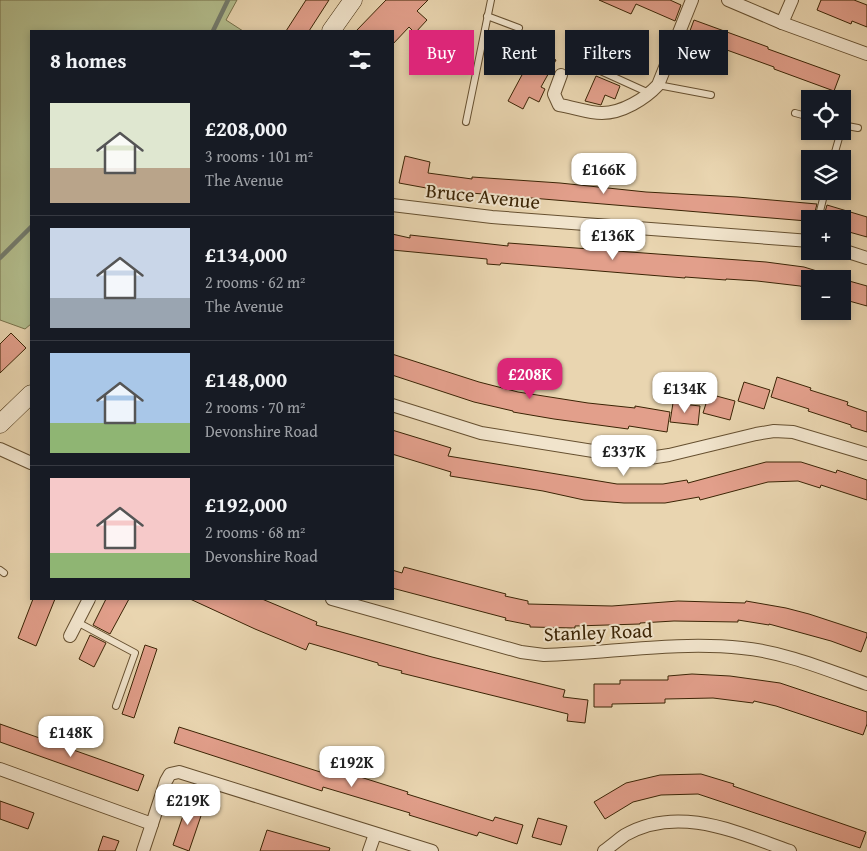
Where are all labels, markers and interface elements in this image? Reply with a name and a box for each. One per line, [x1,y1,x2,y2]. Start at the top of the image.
chip: Buy [409,30,474,75]
chip: Rent [484,30,555,75]
chip: Filters [565,30,649,75]
chip: New [659,30,728,75]
text: 8 homes [50,45,126,76]
icon: filters [346,46,374,74]
map controls [801,90,851,320]
button: locate [801,90,851,140]
text: £208,000 [205,113,287,144]
icon: home [90,123,150,183]
text: 3 rooms · 101 m² [205,144,313,168]
button: layers [801,150,851,200]
pin: £166K [569,152,639,195]
text: £166K [582,157,626,181]
text: The Avenue [205,168,283,192]
street label: Bruce Avenue [425,175,542,216]
button: + [801,210,851,260]
pin: £136K [578,218,648,261]
text: £136K [591,223,635,247]
text: £134,000 [205,239,287,270]
icon: home [90,248,150,308]
text: 2 rooms · 62 m² [205,270,305,294]
button: − [801,270,851,320]
text: The Avenue [205,294,283,318]
pin: £208K [495,358,565,400]
text: £208K [508,362,552,386]
text: £148,000 [205,364,287,395]
pin: £134K [650,372,720,414]
icon: home [90,373,150,433]
text: £134K [663,376,707,400]
text: 2 rooms · 70 m² [205,395,305,419]
text: Devonshire Road [205,419,318,443]
pin: £337K [589,434,659,477]
text: £337K [602,439,646,463]
text: £192,000 [205,489,287,520]
icon: home [90,498,150,558]
text: 2 rooms · 68 m² [205,520,305,544]
text: Devonshire Road [205,544,318,568]
street label: Stanley Road [543,615,653,648]
pin: £148K [36,716,106,758]
text: £148K [49,720,93,744]
pin: £192K [317,746,387,788]
text: £192K [330,750,374,774]
pin: £219K [153,784,223,826]
text: £219K [166,788,210,812]

